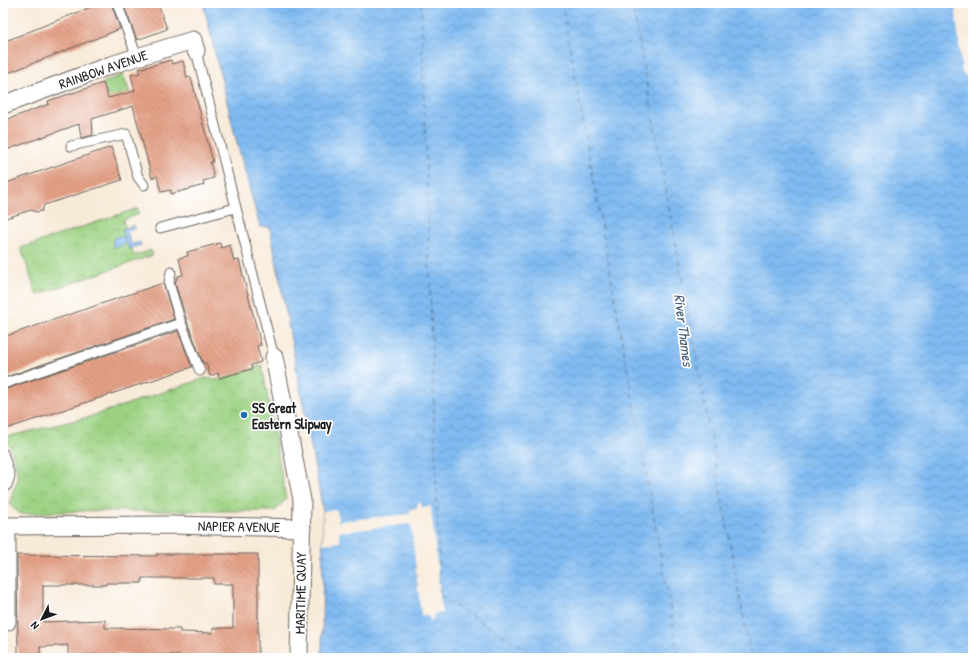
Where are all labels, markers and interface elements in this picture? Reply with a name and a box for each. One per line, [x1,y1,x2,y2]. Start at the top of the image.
street label: RAINBOW AVENUE [56,45,150,93]
water label: River Thames [669,293,699,368]
place label: SS Great Eastern Slipway [252,398,332,435]
marker: SS Great Eastern Slipway [239,410,249,420]
street label: NAPIER AVENUE [198,516,280,536]
street label: MARITIME QUAY [290,551,310,634]
north arrow [22,599,62,639]
text: N [27,619,42,633]

